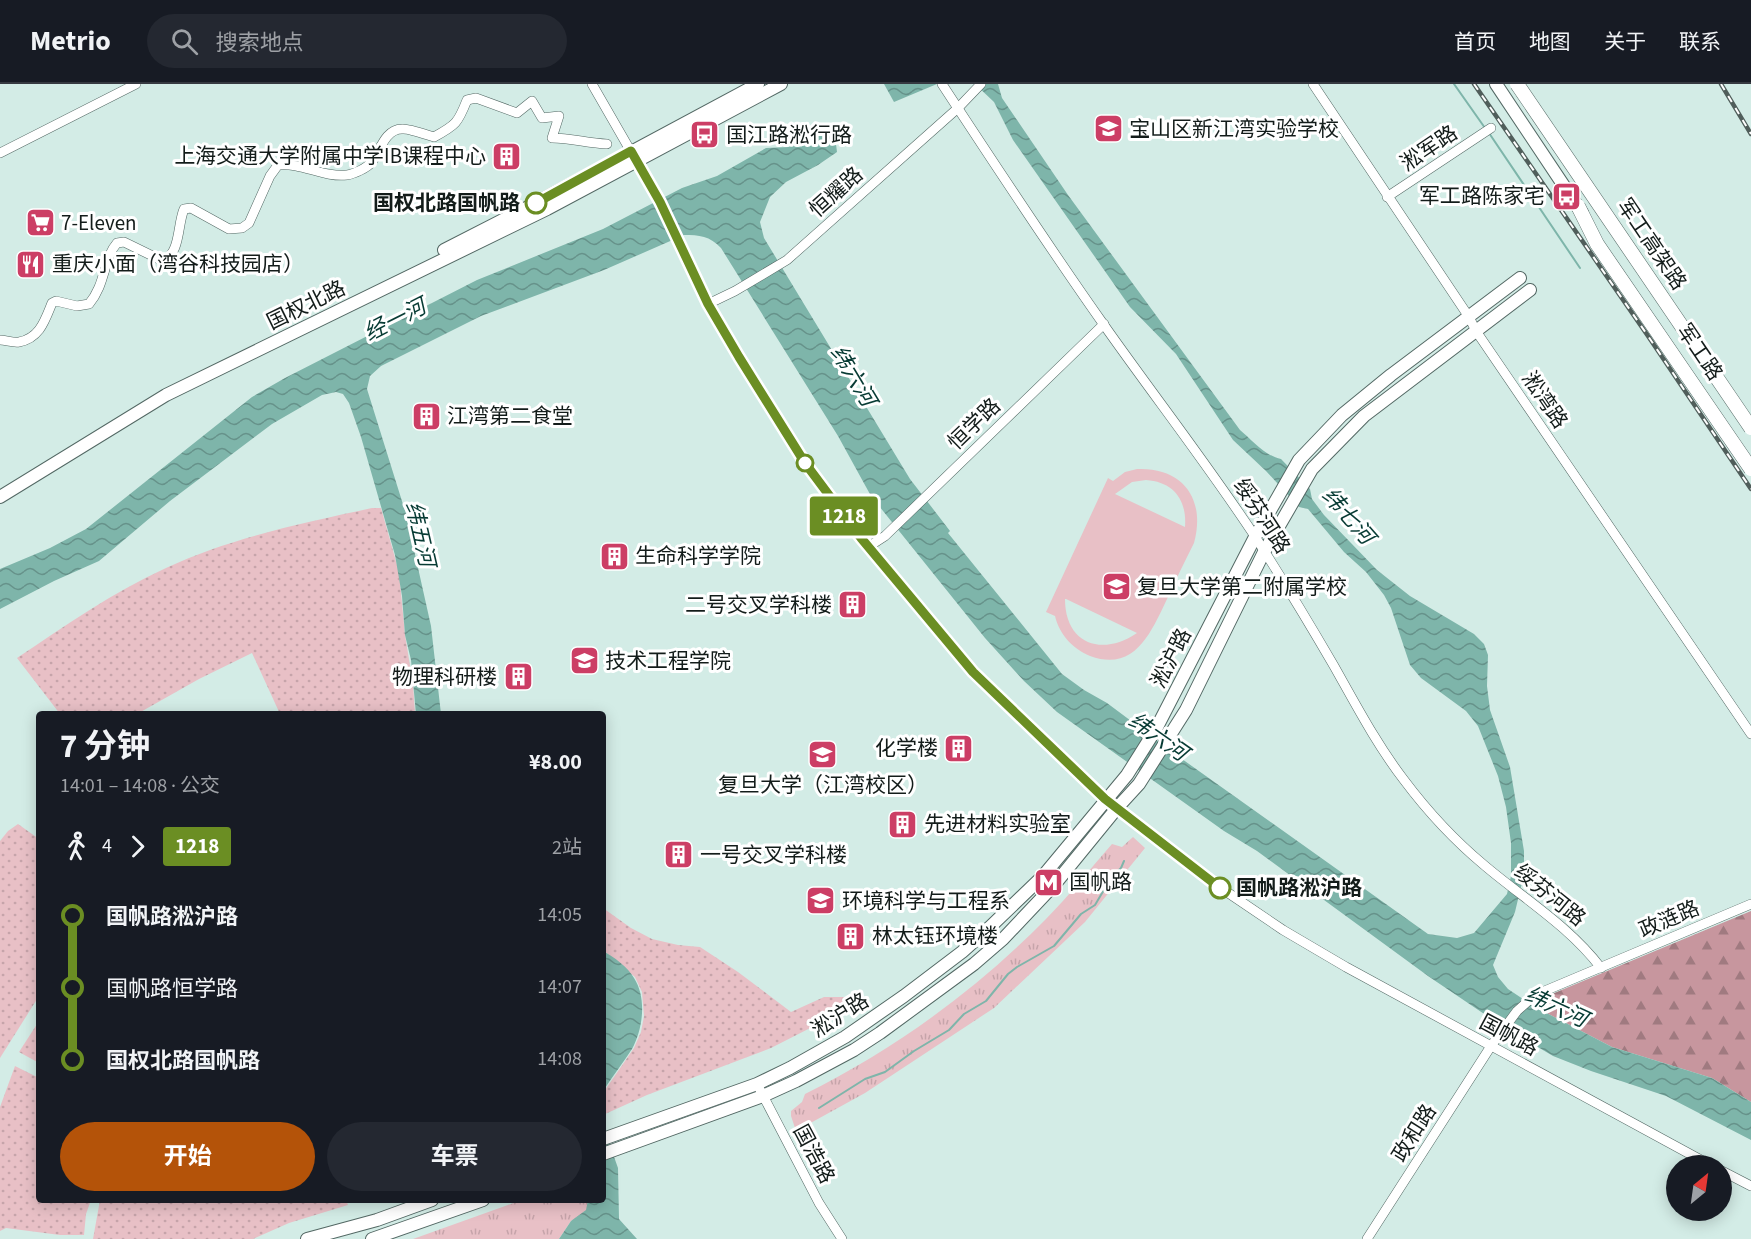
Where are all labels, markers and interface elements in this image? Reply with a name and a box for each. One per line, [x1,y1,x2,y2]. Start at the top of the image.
search box [147,14,567,68]
text: Metrio [30,21,111,61]
icon: search [168,25,201,58]
text: 搜索地点 [216,27,304,59]
text: 首页 [1454,27,1496,57]
text: 地图 [1529,27,1571,57]
text: 关于 [1604,27,1646,57]
text: 联系 [1679,27,1721,57]
school or university icon: 宝山区新江湾实验学校 [1092,113,1124,145]
place label: 宝山区新江湾实验学校 [1129,114,1339,144]
street label: 淞军路 [1394,118,1464,178]
bus stop icon: 国江路淞行路 [689,119,721,151]
place label: 国江路淞行路 [726,120,852,150]
building icon: 上海交通大学附属中学IB课程中心 [491,140,523,172]
place label: 上海交通大学附属中学IB课程中心 [174,141,486,171]
street label: 恒耀路 [803,160,869,224]
bus stop icon: 军工路陈家宅 [1550,180,1582,212]
place label: 军工路陈家宅 [1419,181,1545,211]
place label: 国权北路国帆路 [373,188,520,218]
marker: 国权北路国帆路 [525,192,547,214]
street label: 军工高架路 [1610,192,1694,296]
supermarket icon: 7-Eleven [24,207,56,239]
place label: 7-Eleven [61,208,137,238]
restaurant icon: 重庆小面（湾谷科技园店） [15,248,47,280]
place label: 重庆小面（湾谷科技园店） [52,249,304,279]
street label: 国权北路 [262,273,350,337]
water label: 经一河 [358,289,435,349]
street label: 军工路 [1670,317,1730,387]
water label: 纬六河 [822,339,886,416]
street label: 淞湾路 [1515,365,1575,435]
street label: 恒学路 [941,391,1007,457]
building icon: 江湾第二食堂 [410,400,442,432]
place label: 江湾第二食堂 [447,401,573,431]
unlabelled marker [796,454,814,472]
street label: 绥芬河路 [1227,473,1297,559]
water label: 纬七河 [1314,481,1384,554]
line badge: 1218 [802,496,886,536]
water label: 纬五河 [397,498,444,574]
text: 1218 [822,501,866,531]
building icon: 生命科学学院 [598,540,630,572]
place label: 生命科学学院 [635,541,761,571]
school or university icon: 复旦大学第二附属学校 [1100,571,1132,603]
place label: 复旦大学第二附属学校 [1137,572,1347,602]
building icon: 二号交叉学科楼 [837,589,869,621]
place label: 二号交叉学科楼 [685,590,832,620]
street label: 淞沪路 [1143,623,1199,693]
school or university icon: 技术工程学院 [568,645,600,677]
place label: 技术工程学院 [605,646,731,676]
building icon: 物理科研楼 [502,661,534,693]
place label: 物理科研楼 [392,662,497,692]
water label: 纬六河 [1122,705,1197,771]
text: 7 分钟 [60,723,150,770]
building icon: 化学楼 [943,732,975,764]
place label: 化学楼 [875,733,938,763]
school or university icon: 复旦大学（江湾校区） [807,738,839,770]
text: ¥8.00 [529,746,582,778]
place label: 复旦大学（江湾校区） [718,770,928,800]
text: 14:01 – 14:08 · 公交 [60,772,220,800]
building icon: 先进材料实验室 [887,808,919,840]
place label: 先进材料实验室 [924,809,1071,839]
icon: walk [60,830,93,863]
icon: forward [121,830,154,863]
text: 1218 [175,831,219,861]
text: 4 [102,832,112,860]
text: 2站 [552,834,582,862]
building icon: 一号交叉学科楼 [663,839,695,871]
place label: 一号交叉学科楼 [700,840,847,870]
street label: 绥芬河路 [1508,857,1592,933]
metro station icon: 国帆路 [1032,866,1064,898]
place label: 国帆路 [1069,867,1132,897]
place label: 国帆路淞沪路 [1236,873,1362,903]
marker: 国帆路淞沪路 [1209,877,1231,899]
school or university icon: 环境科学与工程系 [805,885,837,917]
place label: 环境科学与工程系 [842,886,1010,916]
street label: 政涟路 [1634,893,1704,945]
text: 国帆路淞沪路 [106,901,238,933]
text: 14:05 [537,901,582,929]
building icon: 林太钰环境楼 [835,920,867,952]
place label: 林太钰环境楼 [872,921,998,951]
text: 国帆路恒学路 [106,973,238,1005]
text: 14:07 [537,973,582,1001]
water label: 纬六河 [1519,979,1596,1037]
street label: 淞沪路 [805,986,875,1044]
street label: 国帆路 [1474,1007,1544,1063]
text: 国权北路国帆路 [106,1045,260,1077]
text: 14:08 [537,1045,582,1073]
street label: 政和路 [1385,1098,1443,1168]
street label: 国浩路 [786,1119,842,1189]
button: 开始 [60,1122,315,1191]
button: 车票 [327,1122,582,1191]
north arrow [1666,1155,1732,1221]
map controls [1666,1155,1732,1221]

